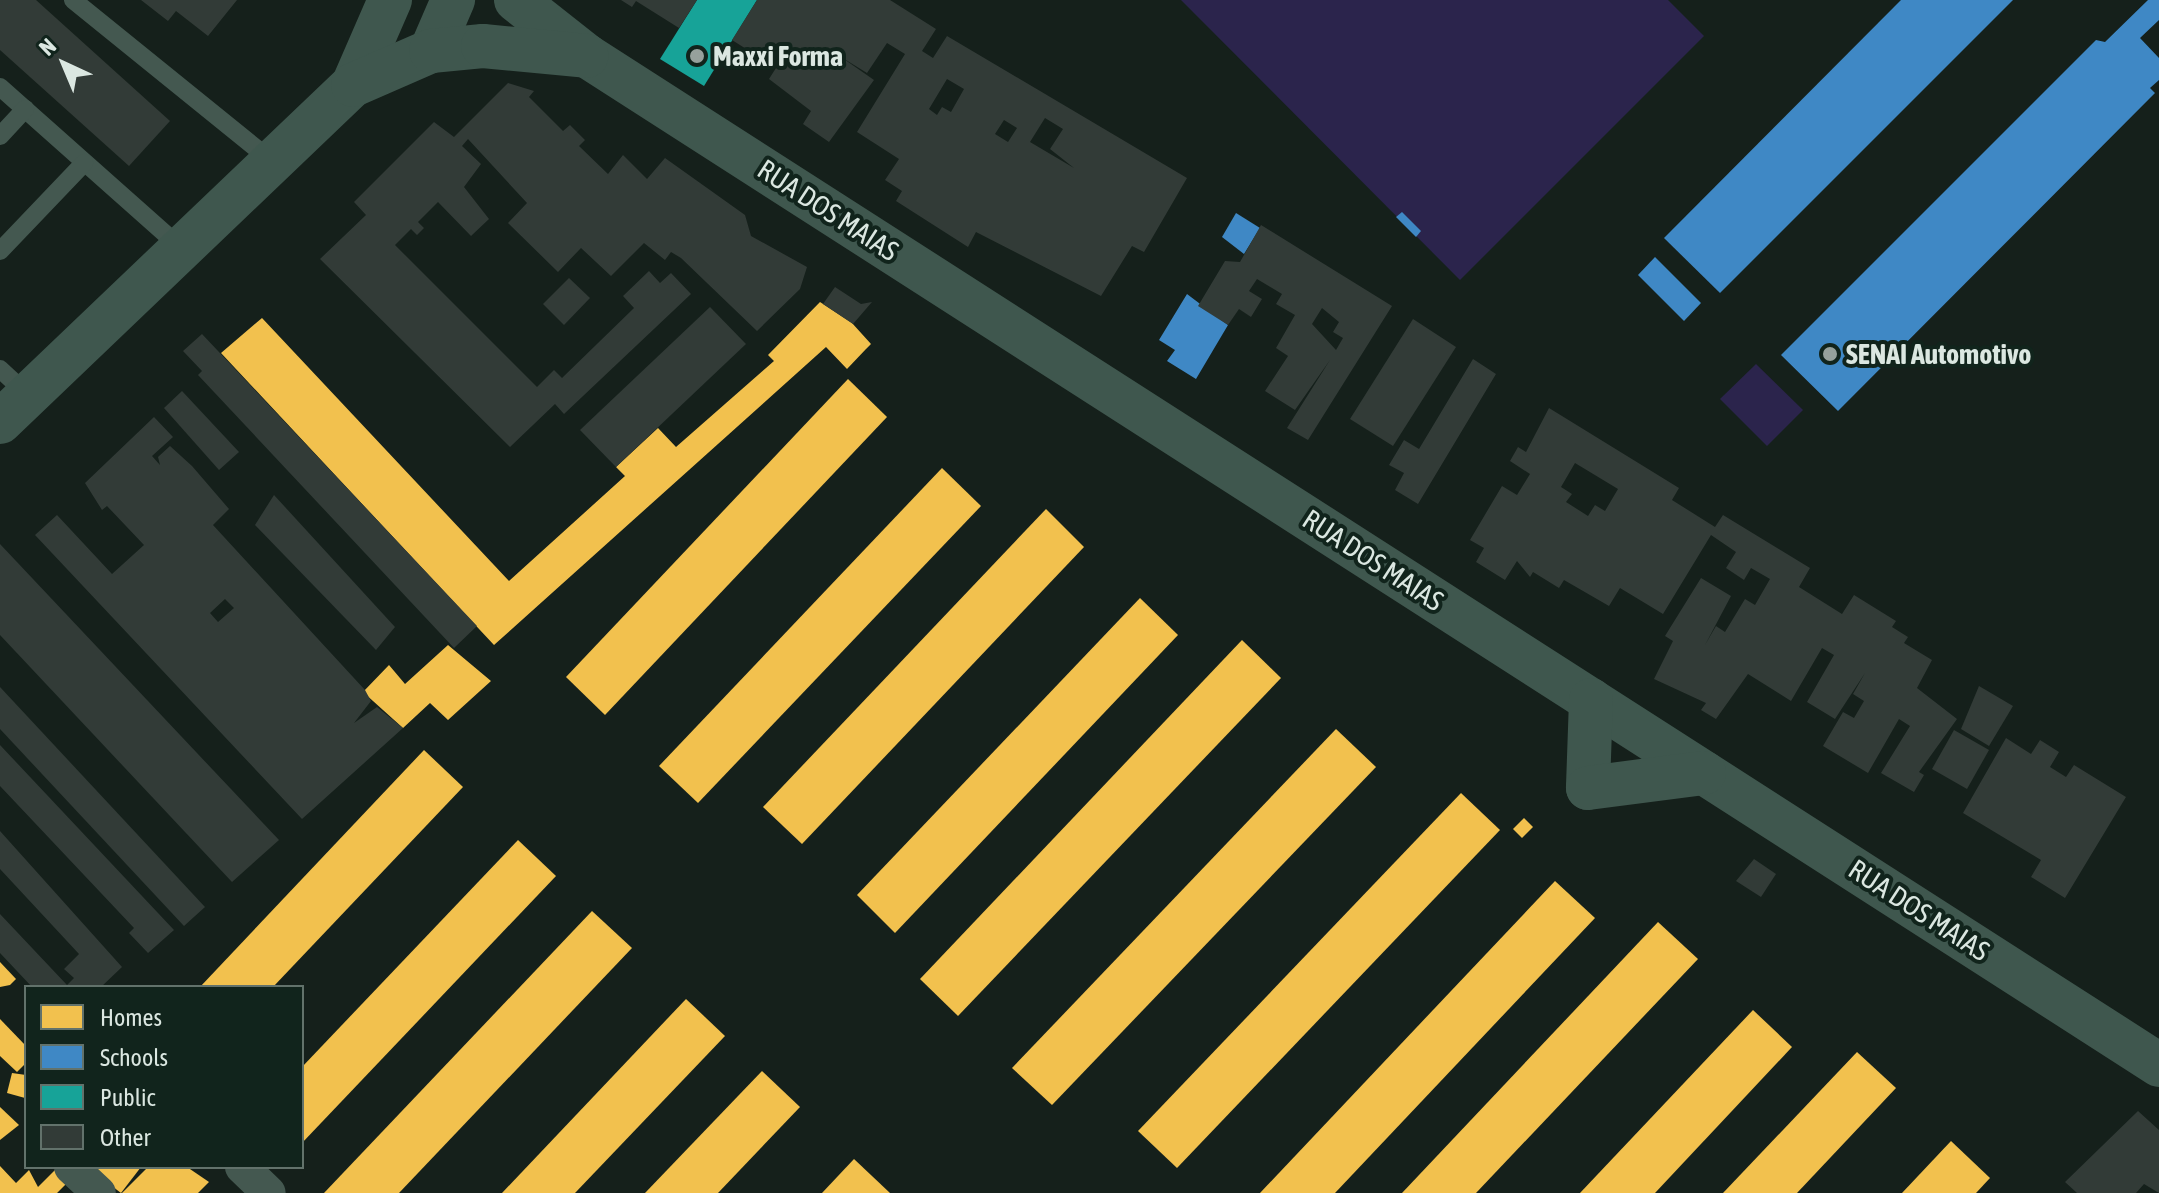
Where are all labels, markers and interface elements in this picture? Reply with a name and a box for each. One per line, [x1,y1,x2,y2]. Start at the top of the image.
north arrow [24,24,104,104]
text: N [34,33,61,61]
place label: Maxxi Forma [713,39,843,73]
marker: Maxxi Forma [688,47,706,65]
street label: RUA DOS MAIAS [751,152,905,268]
place label: SENAI Automotivo [1846,337,2031,371]
marker: SENAI Automotivo [1821,345,1839,363]
street label: RUA DOS MAIAS [1296,502,1450,618]
street label: RUA DOS MAIAS [1842,852,1996,968]
legend [24,985,304,1169]
text: Homes [100,1004,162,1031]
text: Schools [100,1044,168,1071]
text: Public [100,1084,156,1111]
text: Other [100,1124,151,1151]

